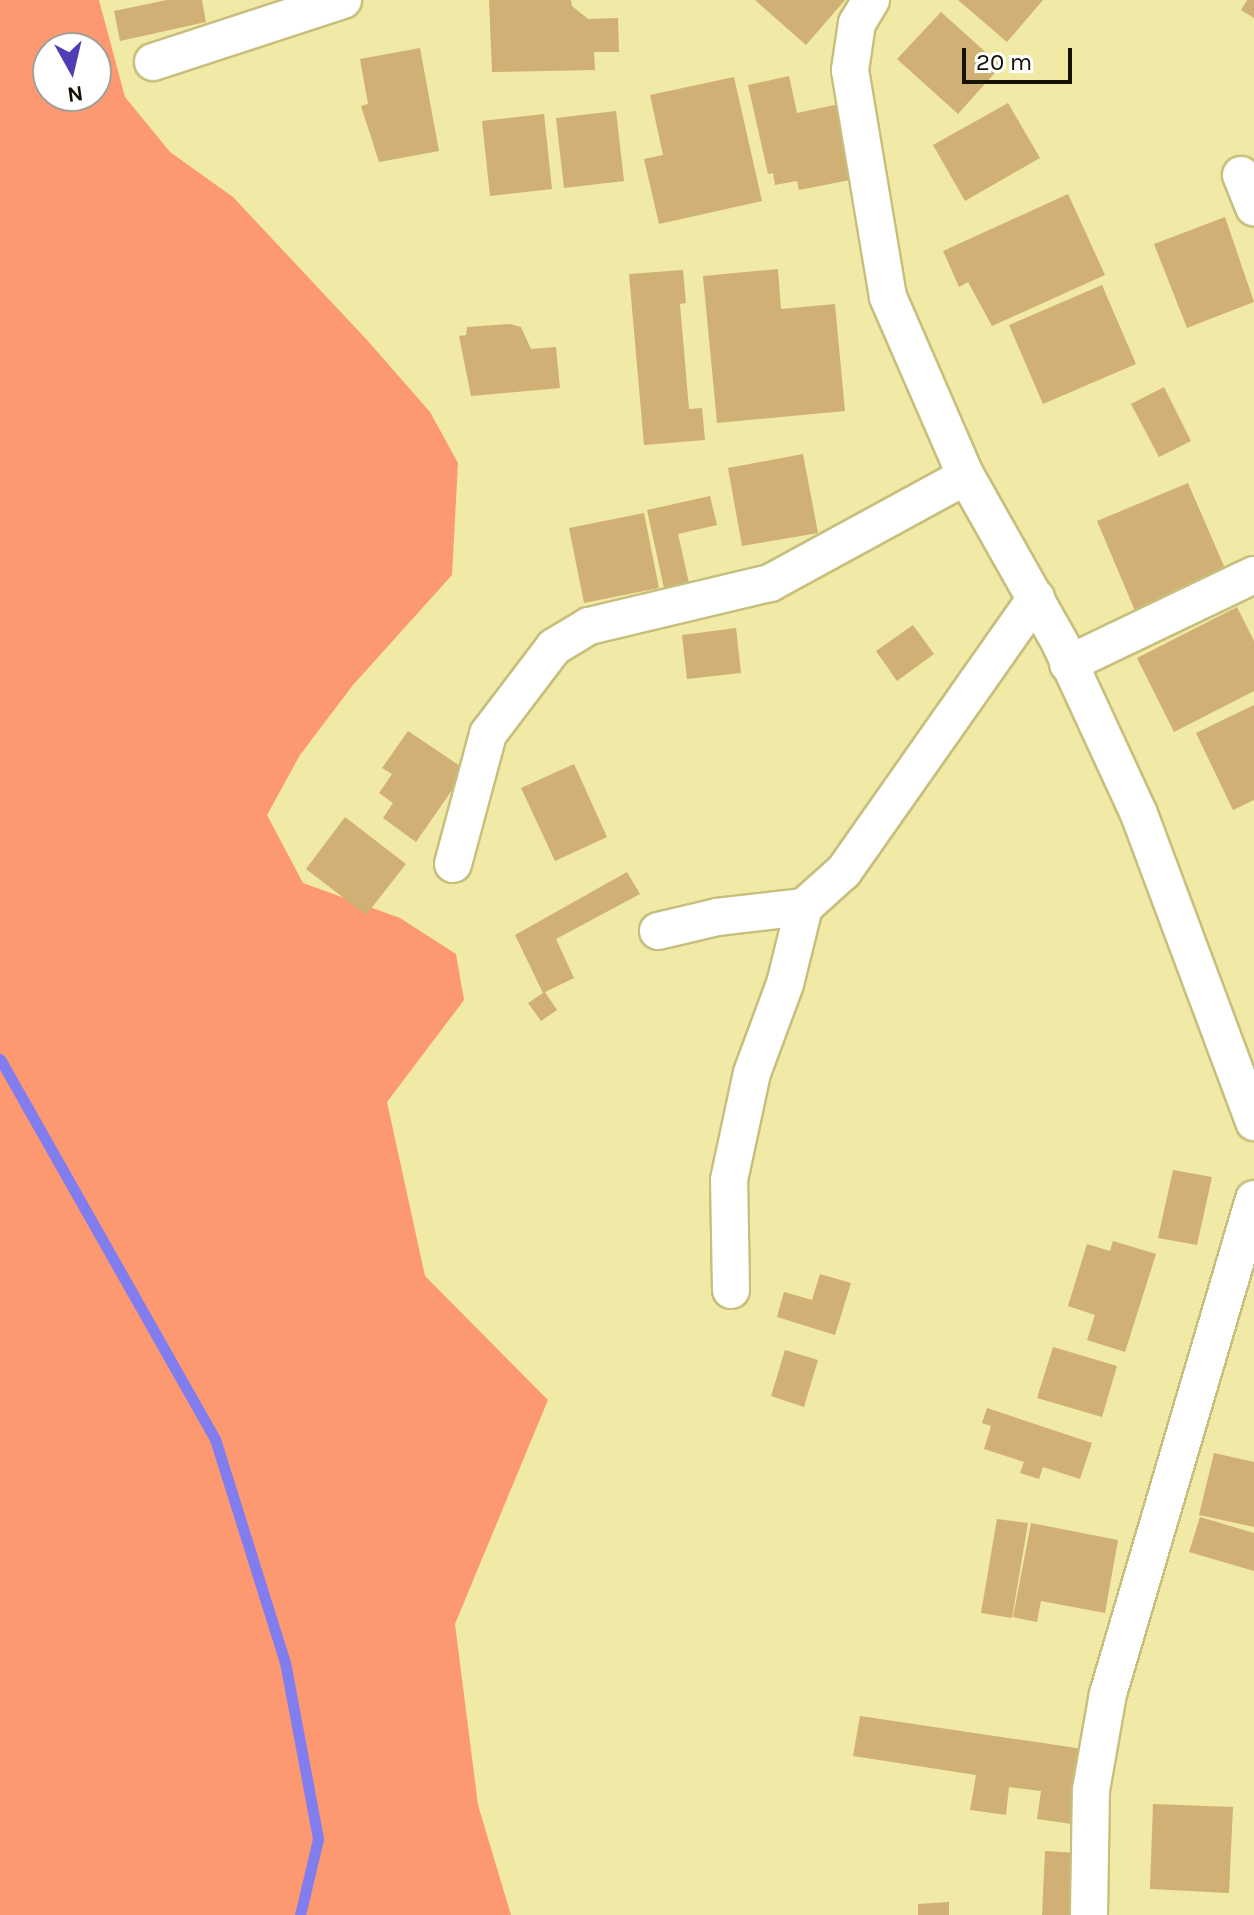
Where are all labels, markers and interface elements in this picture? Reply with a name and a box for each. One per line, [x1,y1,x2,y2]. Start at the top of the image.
north arrow [32,32,112,112]
scale bar [966,32,1076,82]
text: 20 m [976,48,1032,76]
text: N [65,80,85,108]

